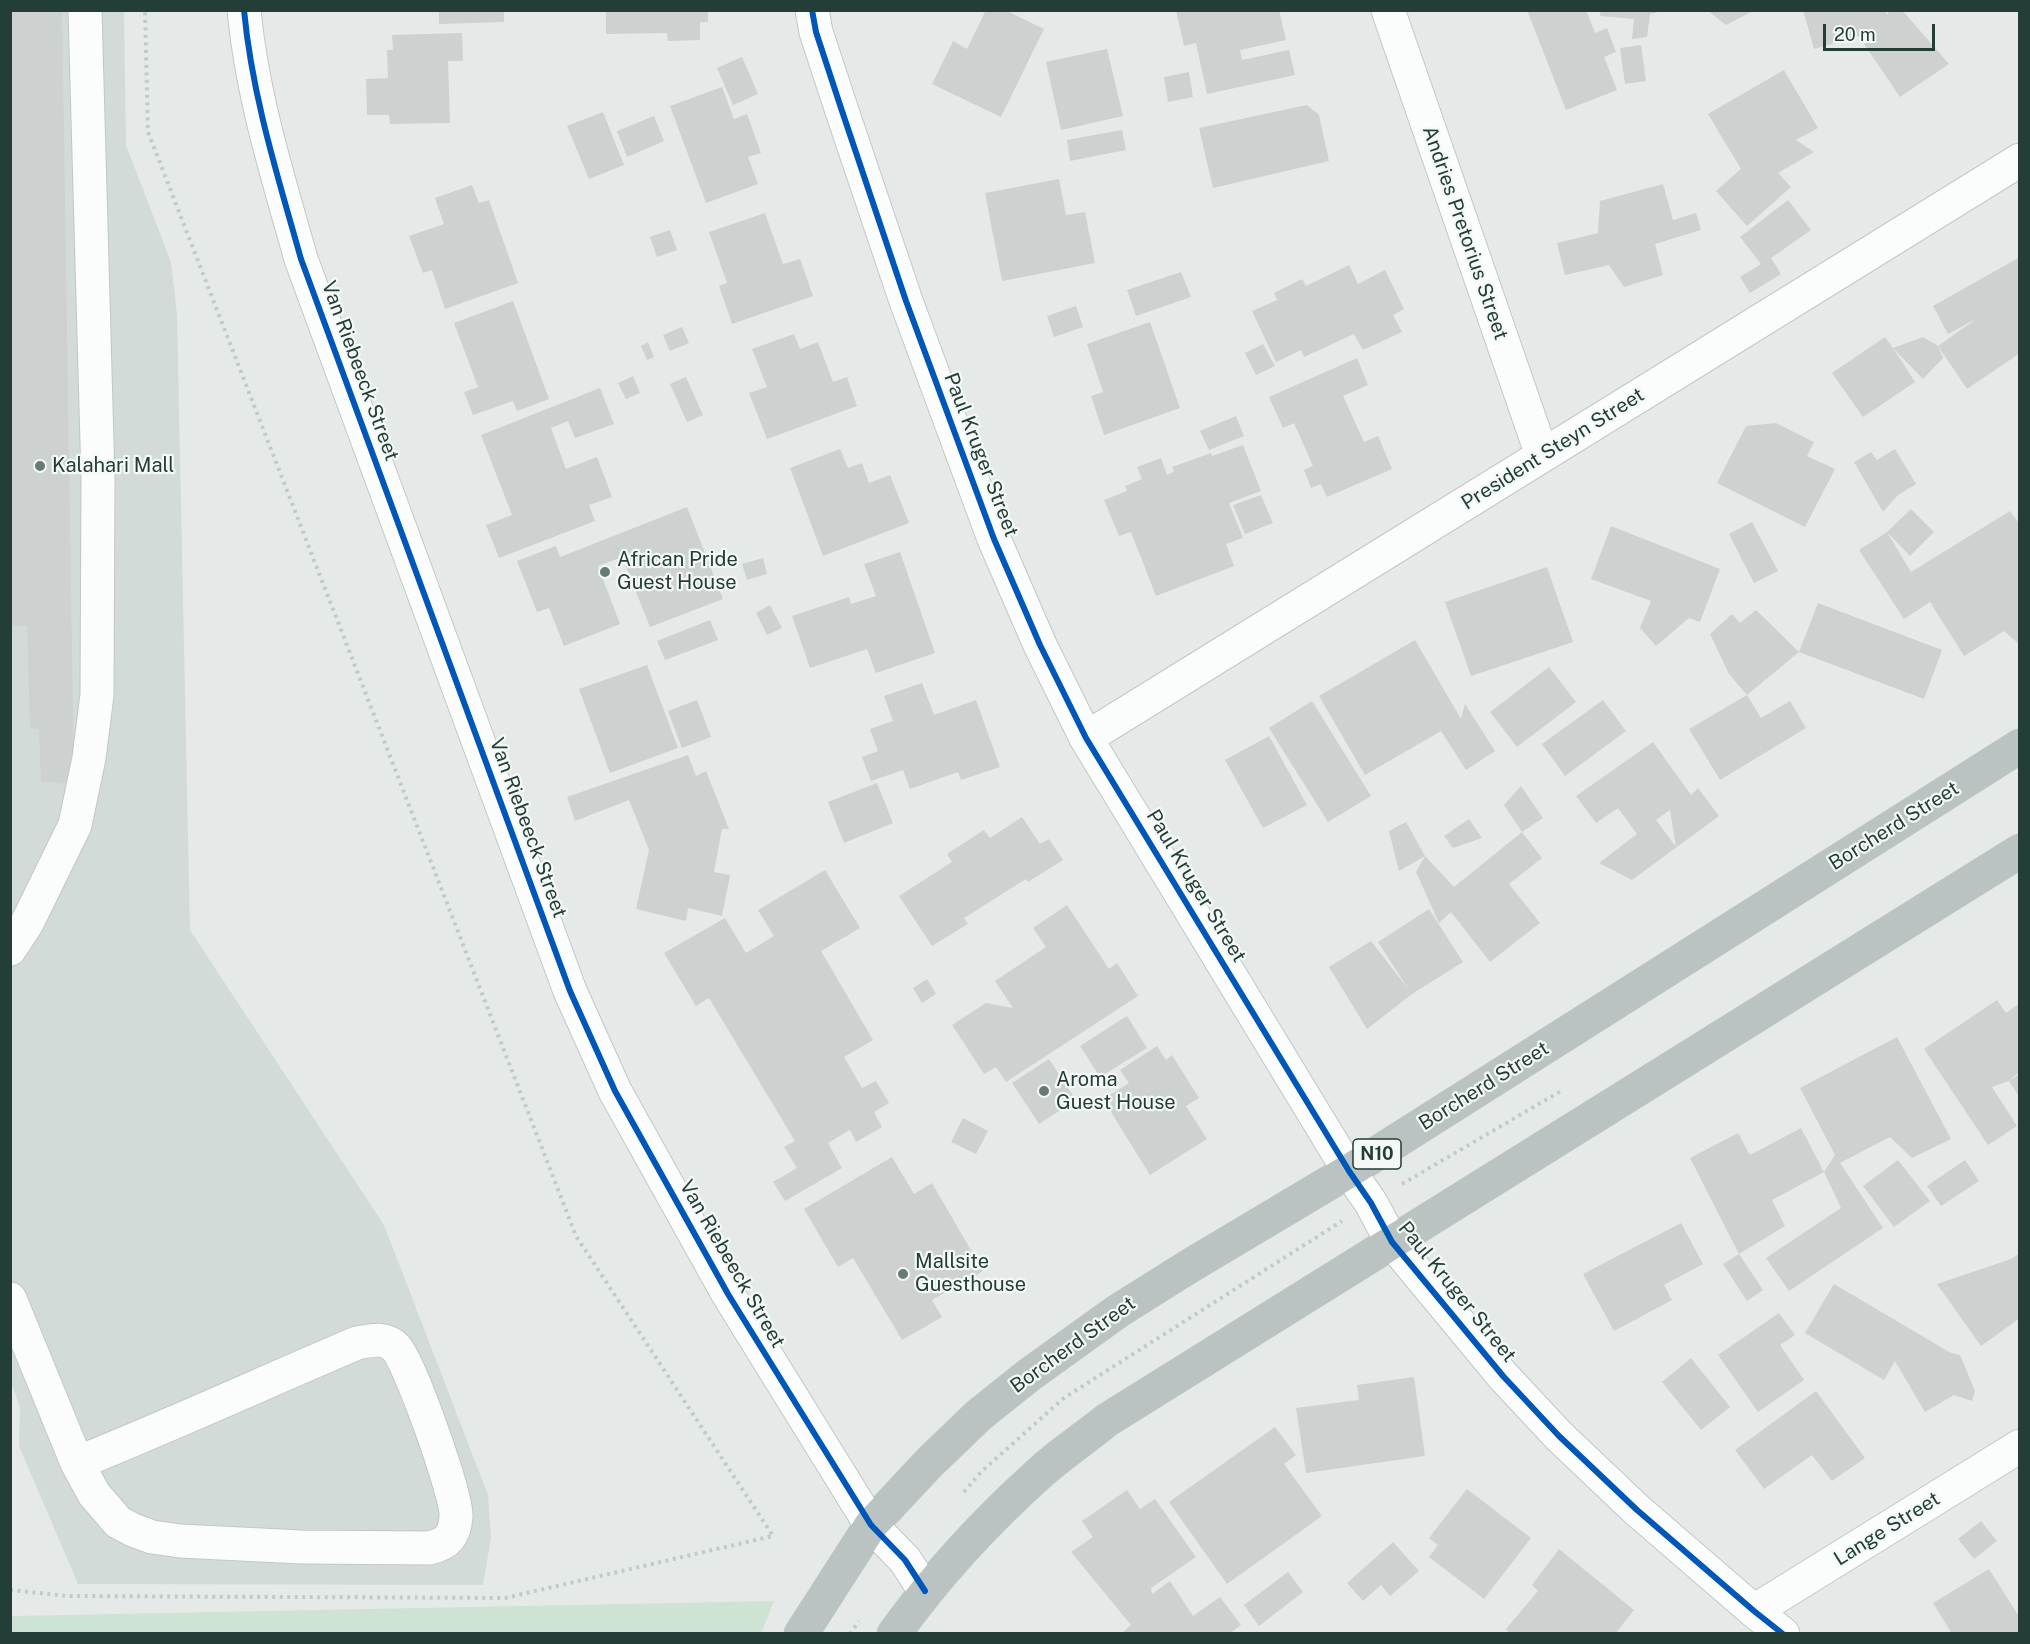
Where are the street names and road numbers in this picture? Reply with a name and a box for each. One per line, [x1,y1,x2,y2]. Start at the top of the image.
street label: Andries Pretorius Street [1417,123,1513,343]
street label: Van Riebeeck Street [316,278,404,464]
street label: Paul Kruger Street [939,370,1023,540]
street label: President Steyn Street [1457,383,1649,515]
street label: Van Riebeeck Street [484,735,572,921]
street label: Borcherd Street [1824,776,1964,876]
street label: Paul Kruger Street [1141,805,1251,967]
street label: Borcherd Street [1414,1036,1554,1136]
road number: N10 [1353,1139,1401,1169]
street label: Van Riebeeck Street [674,1176,790,1352]
street label: Paul Kruger Street [1393,1217,1521,1367]
street label: Borcherd Street [1006,1292,1140,1398]
street label: Lange Street [1830,1487,1944,1571]

